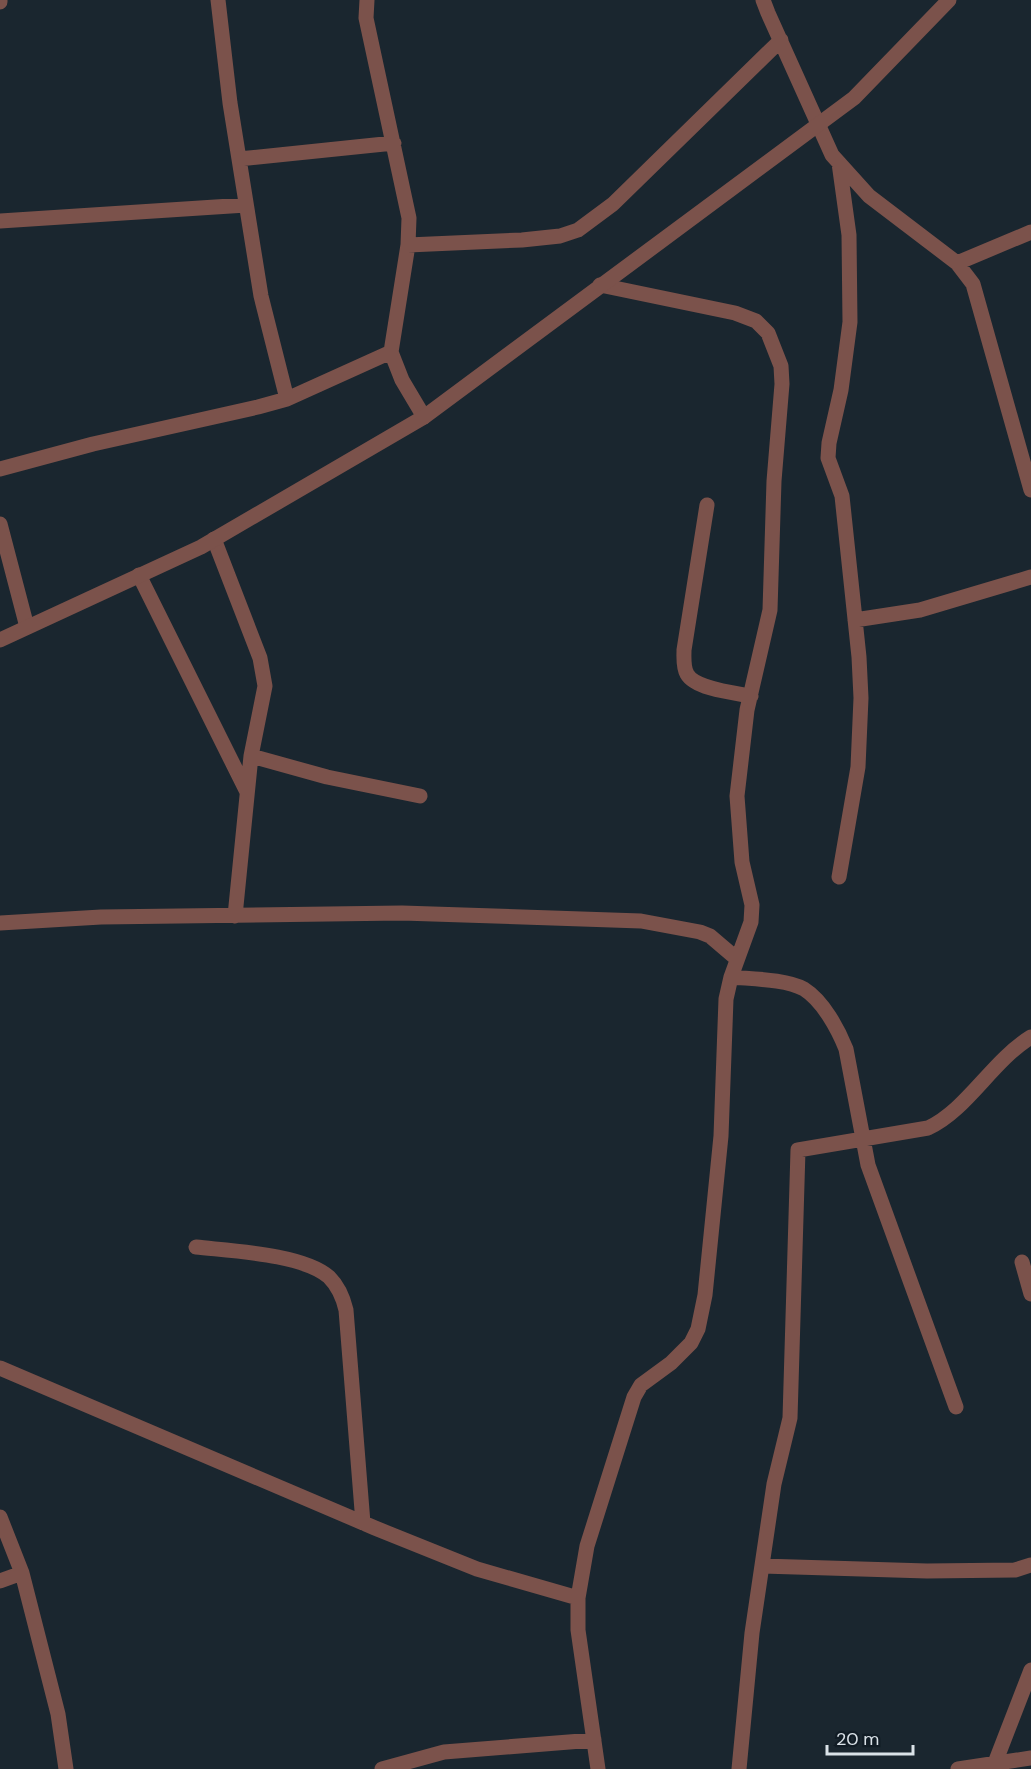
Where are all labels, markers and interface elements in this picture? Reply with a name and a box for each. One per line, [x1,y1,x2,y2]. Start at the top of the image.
scale bar [827,1718,912,1756]
text: 20 m [836,1727,879,1751]

